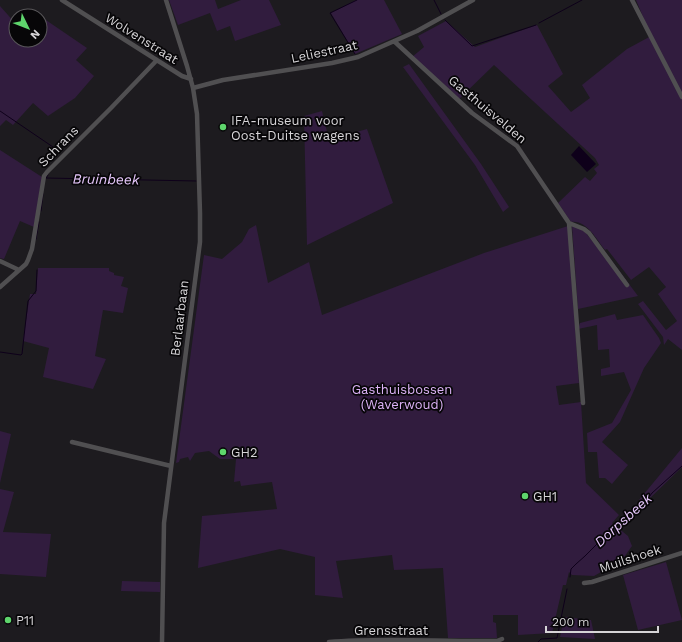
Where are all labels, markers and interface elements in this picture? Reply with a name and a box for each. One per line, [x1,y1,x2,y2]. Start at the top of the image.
north arrow [8,8,48,48]
street label: Wolvenstraat [102,10,181,67]
text: N [27,27,42,42]
street label: Leliestraat [290,37,359,66]
street label: Gasthuisvelden [446,72,530,146]
place label: IFA-museum voor Oost-Duitse wagens [231,113,360,143]
marker: IFA-museum voor Oost-Duitse wagens [218,122,228,132]
street label: Schrans [35,123,82,170]
water label: Bruinbeek [72,170,140,188]
street label: Berlaarbaan [167,279,192,357]
park label: Gasthuisbossen (Waverwoud) [352,382,452,412]
place label: GH2 [231,445,258,460]
marker: GH2 [218,447,228,457]
place label: GH1 [533,489,557,504]
water label: Dorpsbeek [591,490,655,550]
marker: GH1 [520,491,530,501]
street label: Muilshoek [597,541,664,576]
scale bar [546,608,658,634]
place label: P11 [16,613,34,628]
marker: P11 [3,615,13,625]
text: 200 m [552,615,589,629]
street label: Grensstraat [354,623,429,638]

